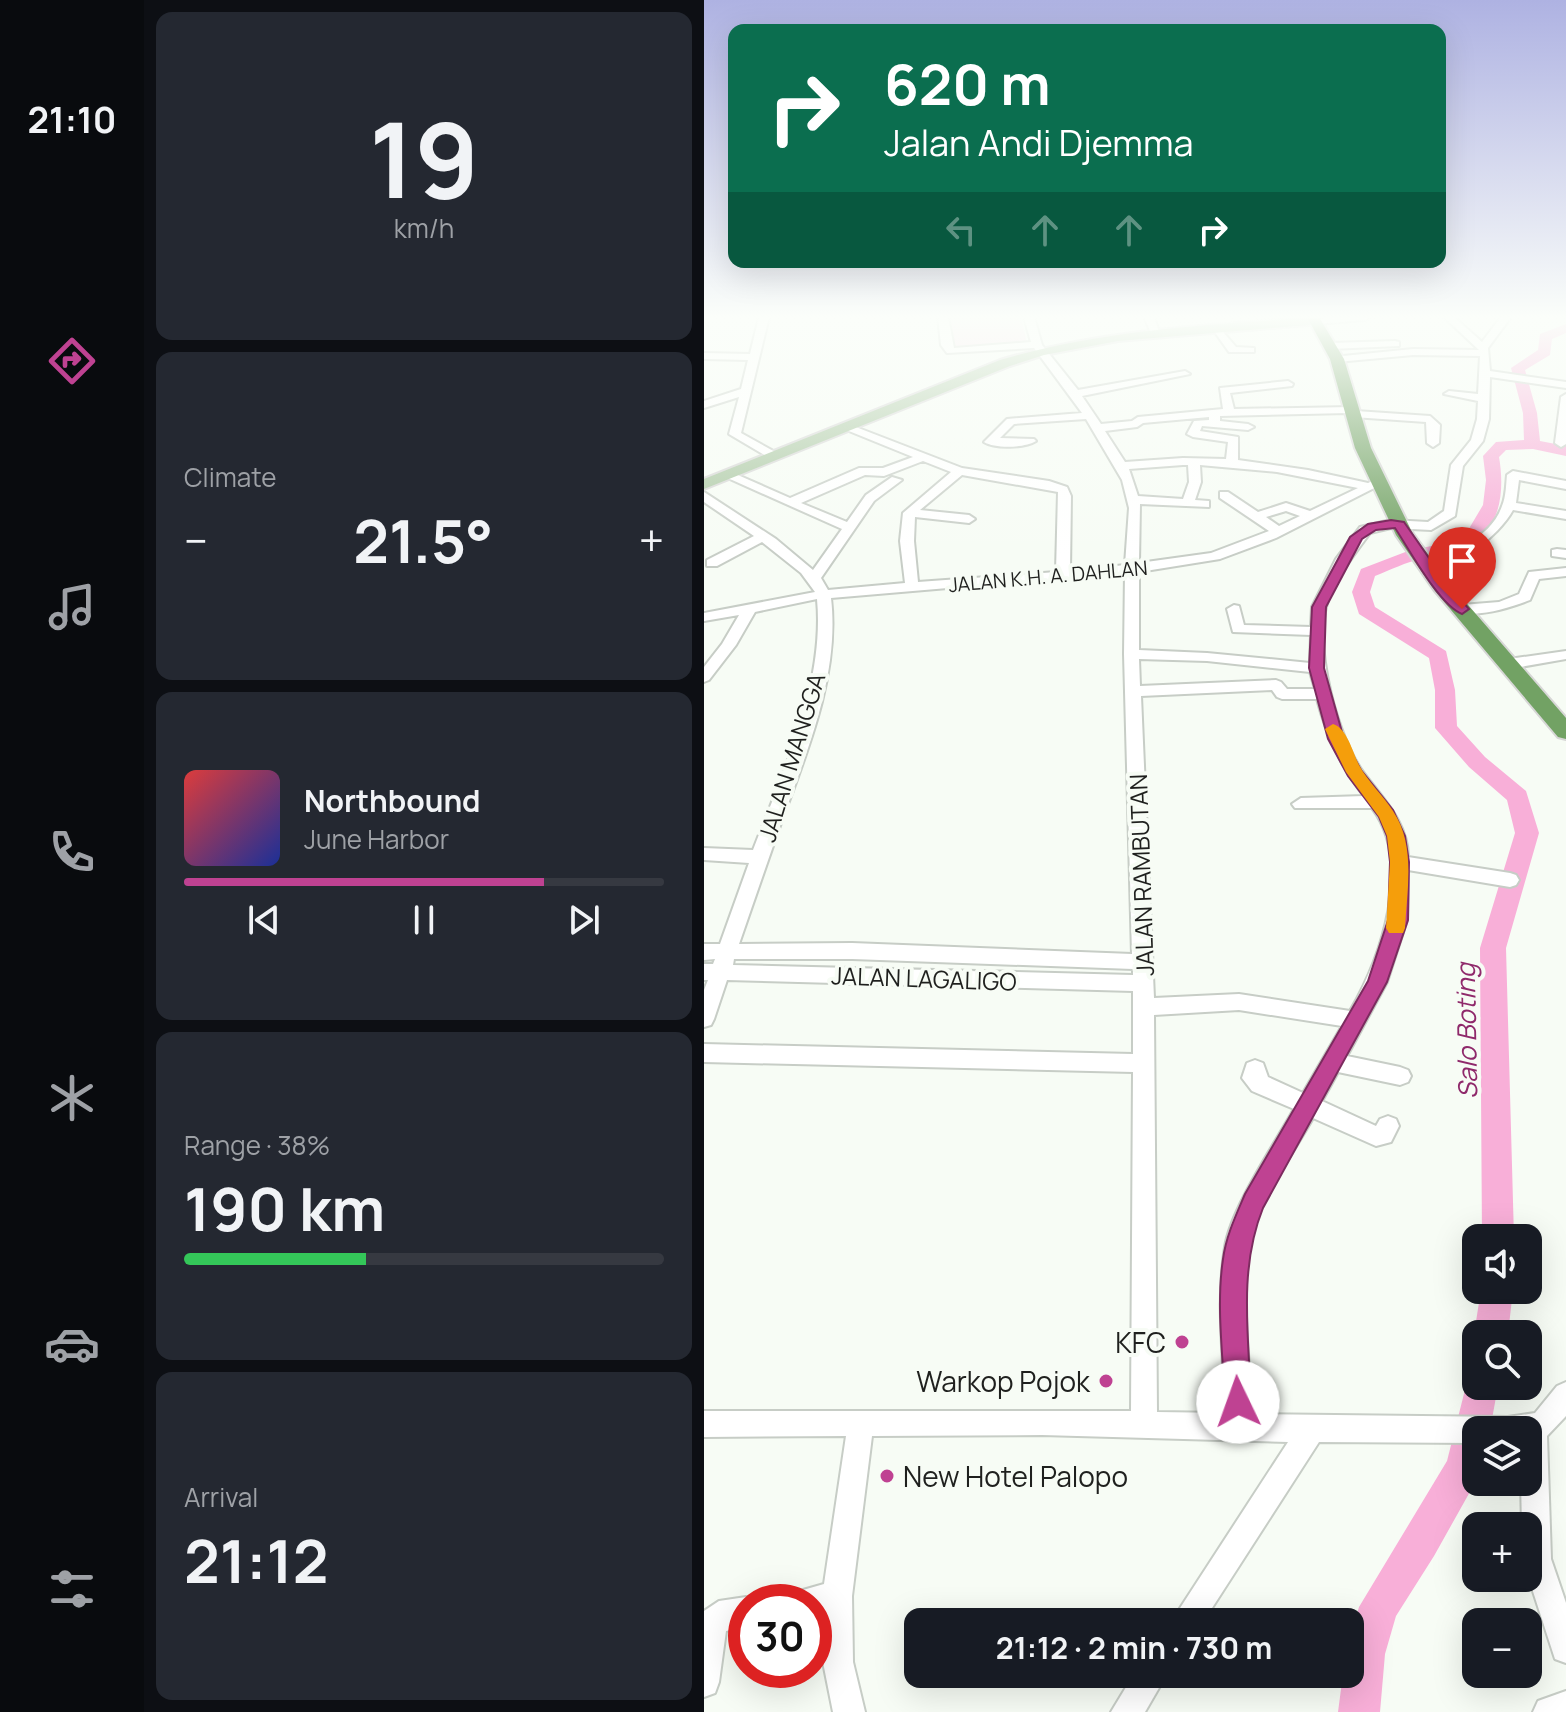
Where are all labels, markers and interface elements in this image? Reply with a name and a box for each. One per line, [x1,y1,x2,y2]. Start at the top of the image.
text: 620 m [884,45,1051,122]
icon: right [752,56,856,160]
text: 19 [369,87,479,229]
text: 21:10 [28,95,117,144]
text: Jalan Andi Djemma [884,118,1193,167]
icon: left [939,208,983,252]
icon: ahead [1023,208,1067,252]
icon: ahead [1107,208,1151,252]
icon: right [1191,208,1235,252]
text: km/h [394,210,454,246]
icon: directions [44,333,100,389]
text: Climate [184,459,276,495]
text: 21.5° [353,499,493,581]
text: − [184,510,208,570]
text: + [639,510,664,570]
pin [1428,527,1496,609]
icon: arrive [1440,539,1484,583]
street label: JALAN K.H. A. DAHLAN [947,554,1149,598]
icon: music [44,579,100,635]
street label: JALAN MANGGA [750,669,832,845]
street label: JALAN RAMBUTAN [1121,773,1161,977]
text: Northbound [304,780,481,821]
text: June Harbor [304,821,449,857]
icon: phone [44,824,100,880]
icon: previous [242,898,286,942]
icon: pause [402,898,446,942]
icon: next [562,898,606,942]
street label: JALAN LAGALIGO [831,958,1017,998]
water label: Salo Boting [1447,960,1485,1099]
icon: climate [44,1070,100,1126]
text: Range · 38% [184,1127,330,1163]
text: 190 km [184,1167,385,1249]
map controls [1462,1224,1542,1688]
button: sound [1462,1224,1542,1304]
icon: car [44,1316,100,1372]
button: search [1462,1320,1542,1400]
place label: KFC [1115,1323,1166,1361]
marker: KFC [1173,1333,1191,1351]
position arrow [1196,1360,1280,1444]
place label: Warkop Pojok [916,1362,1091,1400]
marker: Warkop Pojok [1097,1372,1115,1390]
button: layers [1462,1416,1542,1496]
place label: New Hotel Palopo [903,1457,1128,1495]
marker: New Hotel Palopo [878,1467,896,1485]
text: Arrival [184,1479,258,1515]
button: + [1462,1512,1542,1592]
text: 21:12 [184,1519,329,1601]
icon: filters [44,1561,100,1617]
speed limit sign: 30 [728,1584,832,1688]
button: − [1462,1608,1542,1688]
text: 21:12 · 2 min · 730 m [996,1627,1272,1668]

